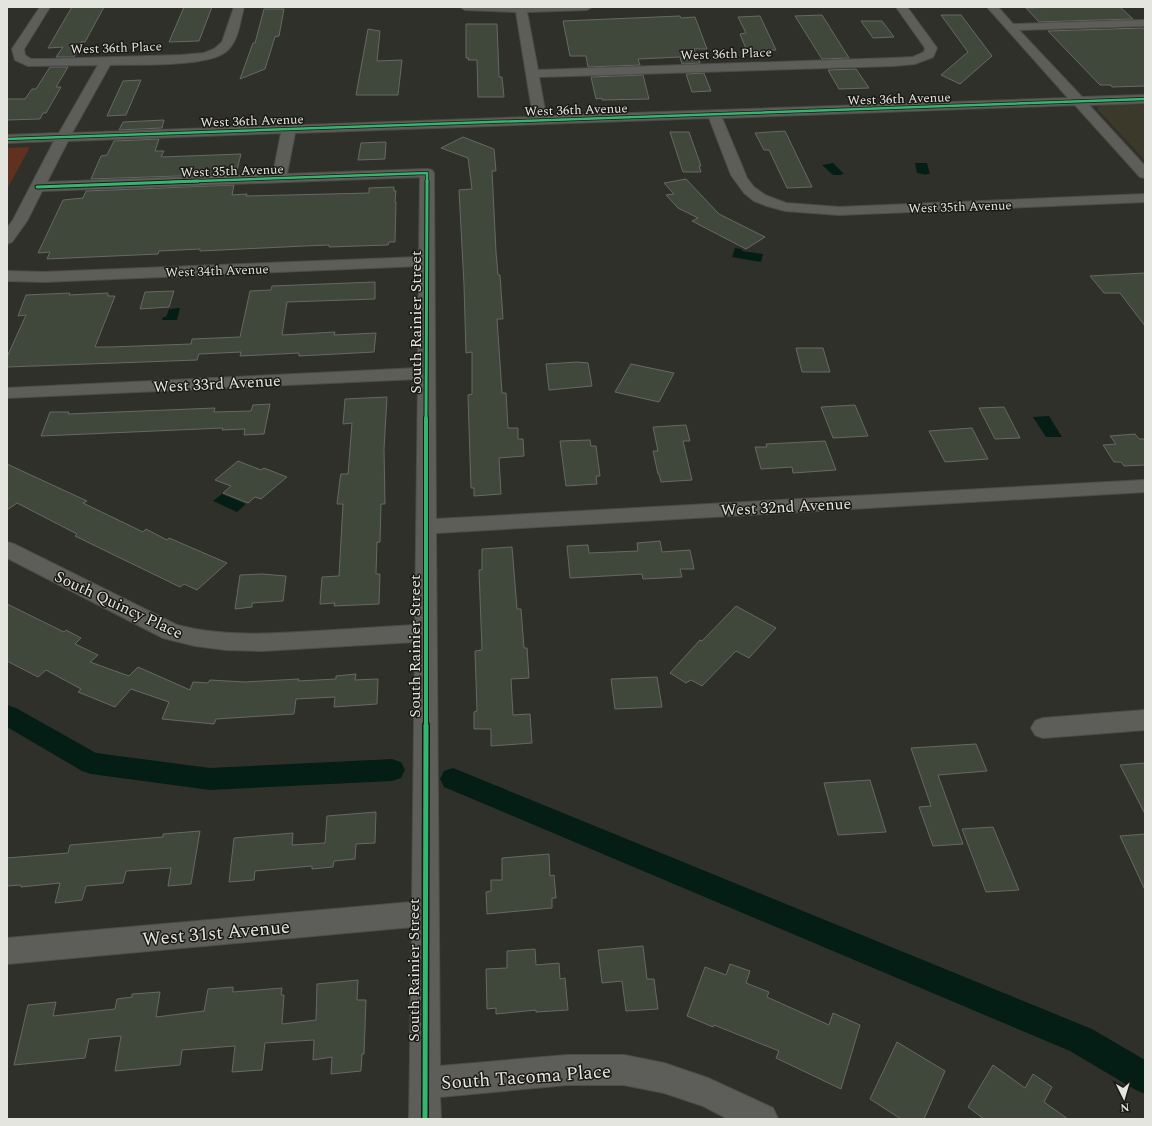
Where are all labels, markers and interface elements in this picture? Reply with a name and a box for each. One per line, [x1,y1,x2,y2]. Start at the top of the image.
street label: West 36th Place [70,36,162,60]
street label: West 36th Place [680,42,772,66]
street label: West 36th Avenue [847,87,951,111]
street label: West 36th Avenue [524,98,628,122]
street label: West 36th Avenue [200,109,304,133]
street label: West 35th Avenue [180,159,284,183]
street label: West 35th Avenue [908,195,1012,219]
street label: South Rainier Street [404,250,428,394]
street label: West 34th Avenue [165,259,269,283]
street label: West 33rd Avenue [153,369,281,399]
street label: West 32nd Avenue [720,492,852,522]
street label: South Quincy Place [50,565,187,645]
street label: South Rainier Street [403,574,427,718]
street label: South Rainier Street [402,898,426,1042]
street label: West 31st Avenue [141,913,291,954]
street label: South Tacoma Place [440,1057,612,1098]
north arrow [1104,1078,1144,1118]
text: N [1120,1099,1130,1116]

